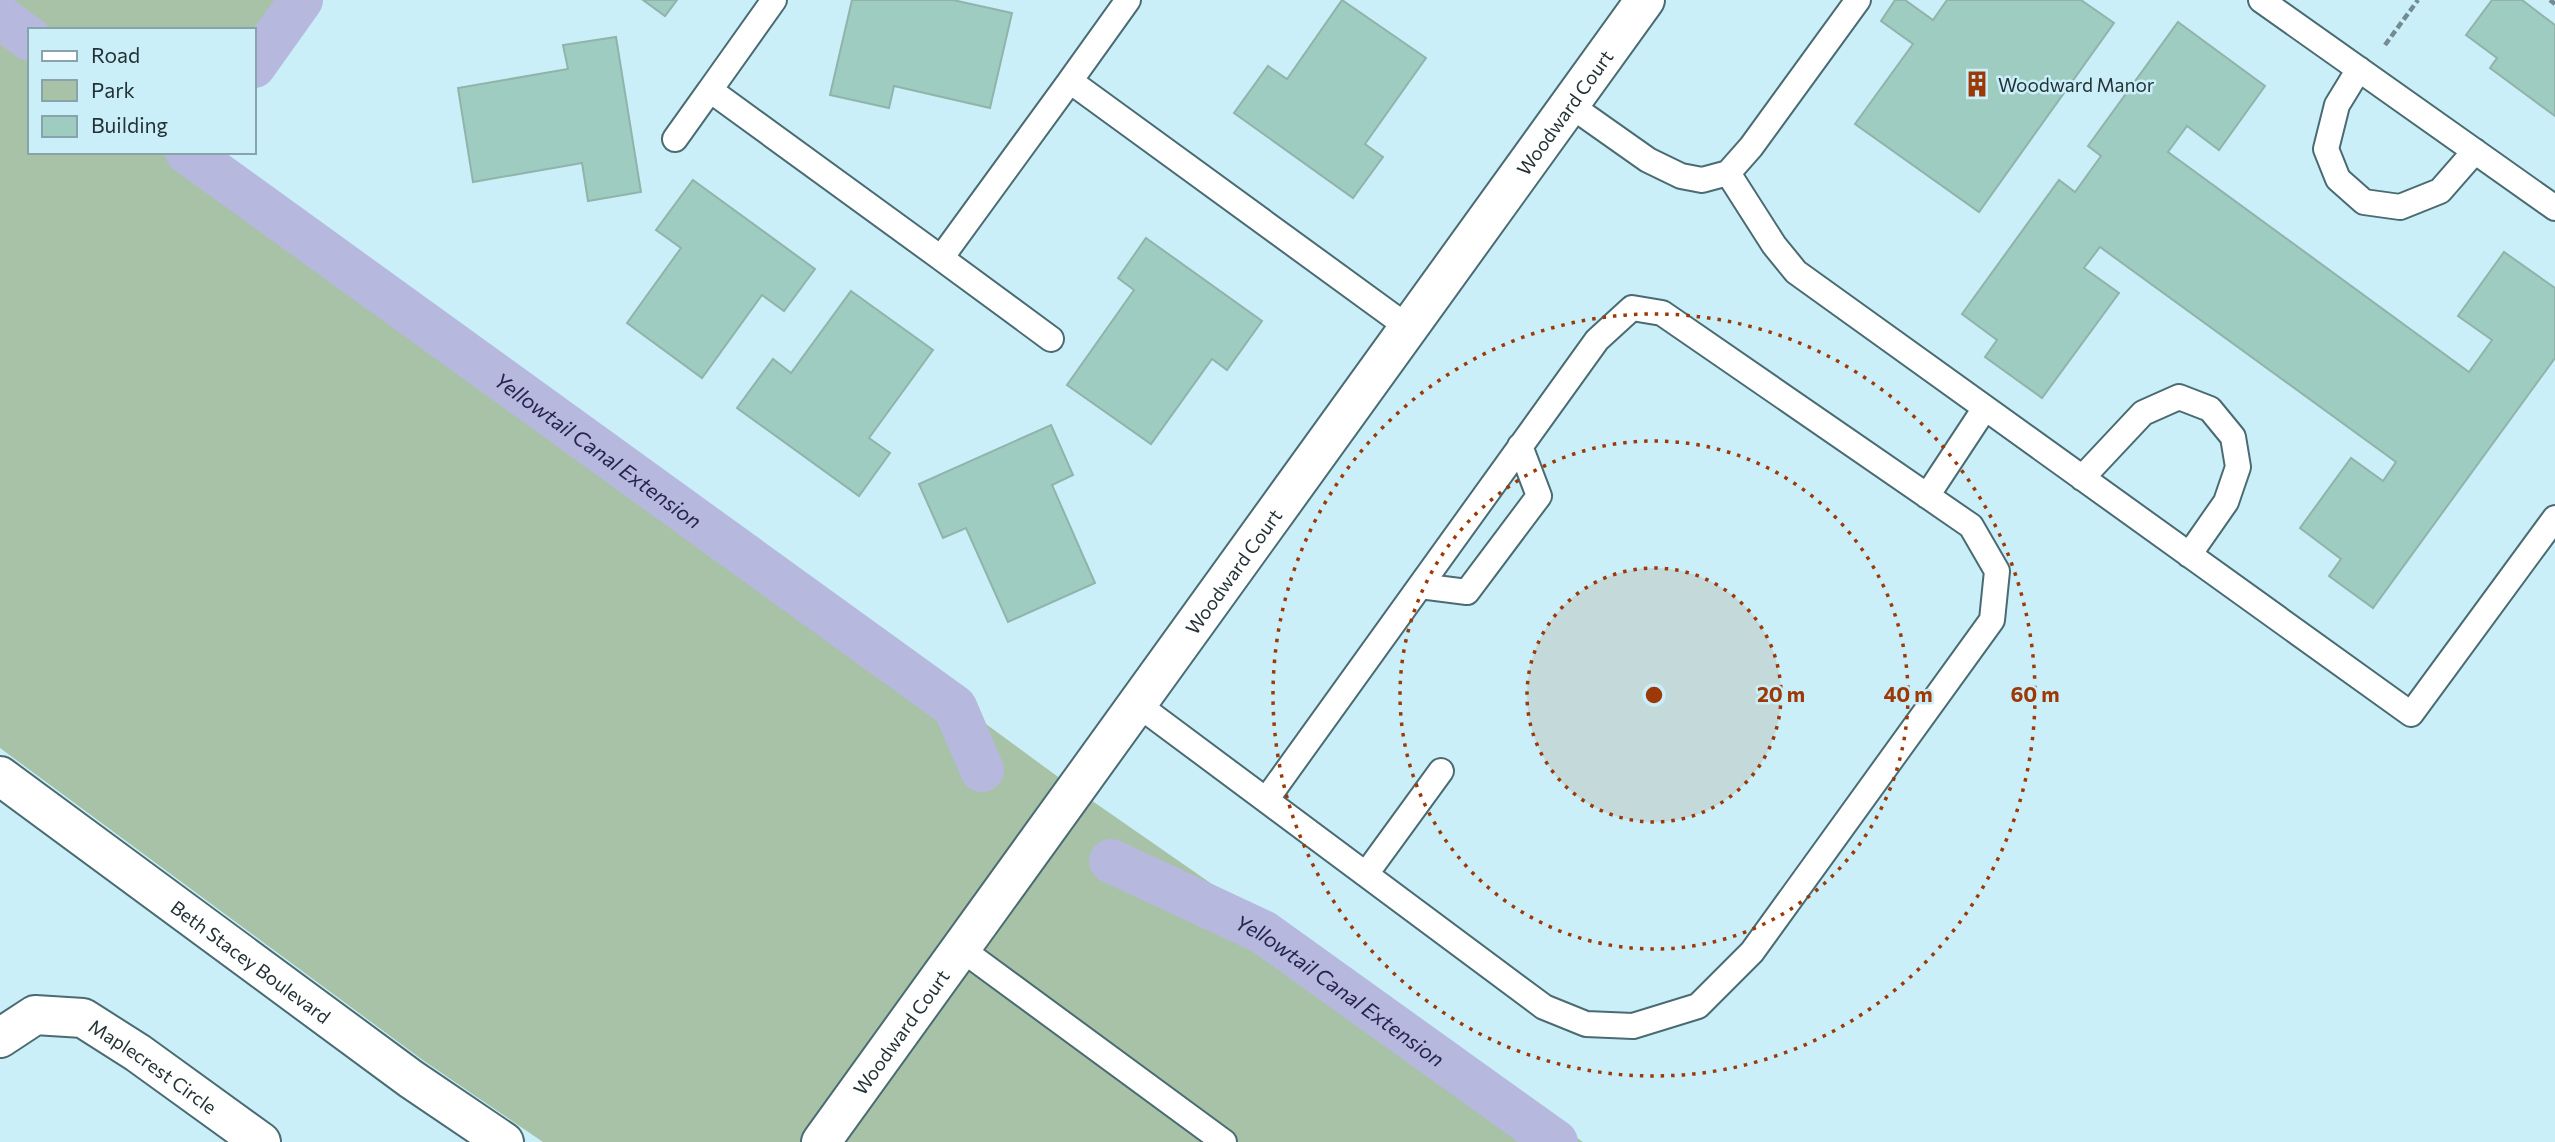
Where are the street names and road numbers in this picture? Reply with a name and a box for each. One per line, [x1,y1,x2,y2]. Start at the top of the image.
street label: Woodward Court [1511,45,1617,179]
street label: Woodward Court [1180,504,1286,638]
street label: Beth Stacey Boulevard [167,895,335,1028]
street label: Woodward Court [848,964,954,1099]
street label: Maplecrest Circle [85,1014,222,1118]

